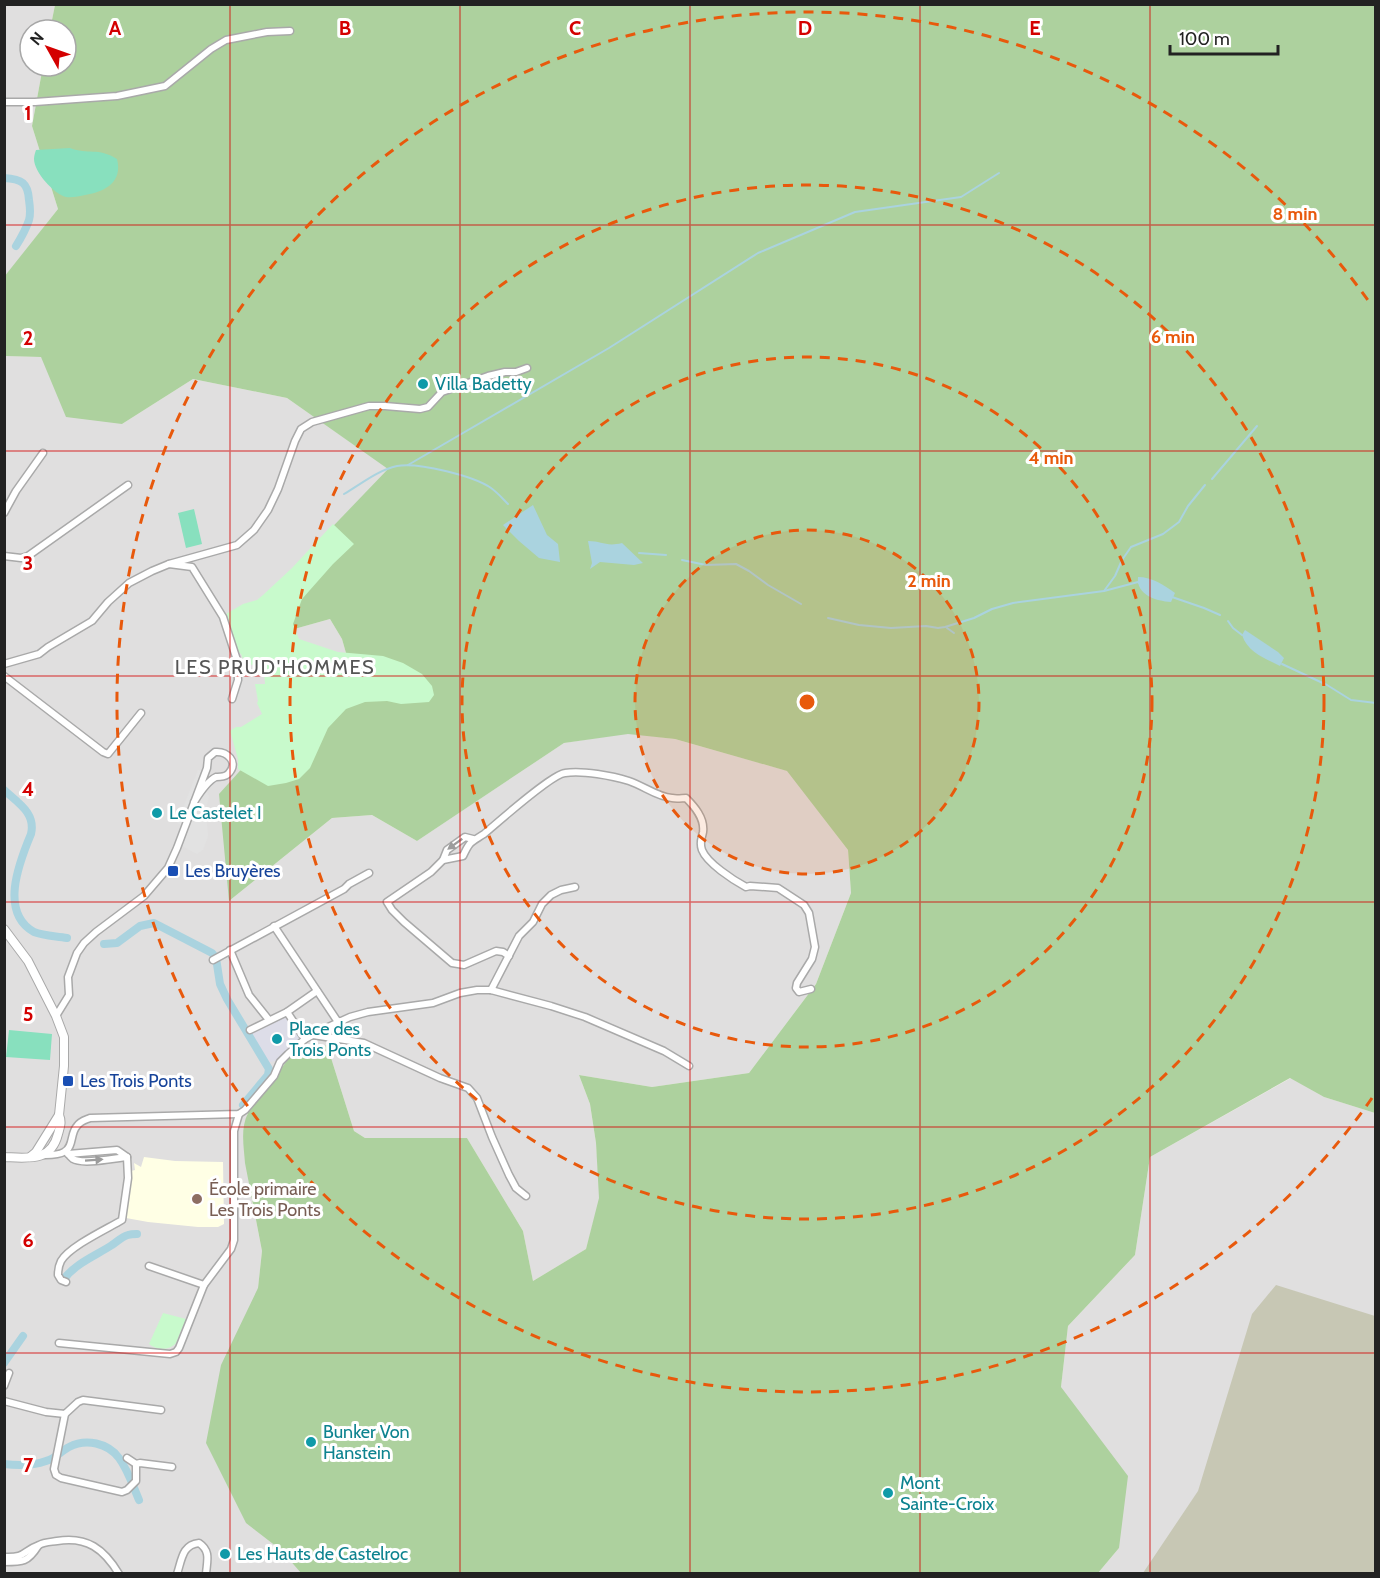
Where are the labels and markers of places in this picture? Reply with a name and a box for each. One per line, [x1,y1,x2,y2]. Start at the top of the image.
place label: Villa Badetty [435,373,532,395]
marker: Villa Badetty [416,377,430,391]
centre of rings [797,692,817,712]
place label: Le Castelet I [169,802,262,824]
marker: Le Castelet I [150,806,164,820]
place label: Les Bruyères [185,860,281,882]
marker: Les Bruyères [166,864,180,878]
place label: Place des Trois Ponts [289,1018,371,1061]
marker: Place des Trois Ponts [270,1032,284,1046]
place label: Les Trois Ponts [80,1070,192,1092]
marker: Les Trois Ponts [61,1074,75,1088]
place label: École primaire Les Trois Ponts [209,1178,321,1221]
marker: École primaire Les Trois Ponts [190,1192,204,1206]
place label: Bunker Von Hanstein [323,1421,410,1464]
marker: Bunker Von Hanstein [304,1435,318,1449]
place label: Mont Sainte-Croix [900,1472,995,1515]
marker: Mont Sainte-Croix [881,1486,895,1500]
place label: Les Hauts de Castelroc [237,1543,408,1565]
marker: Les Hauts de Castelroc [218,1547,232,1561]

